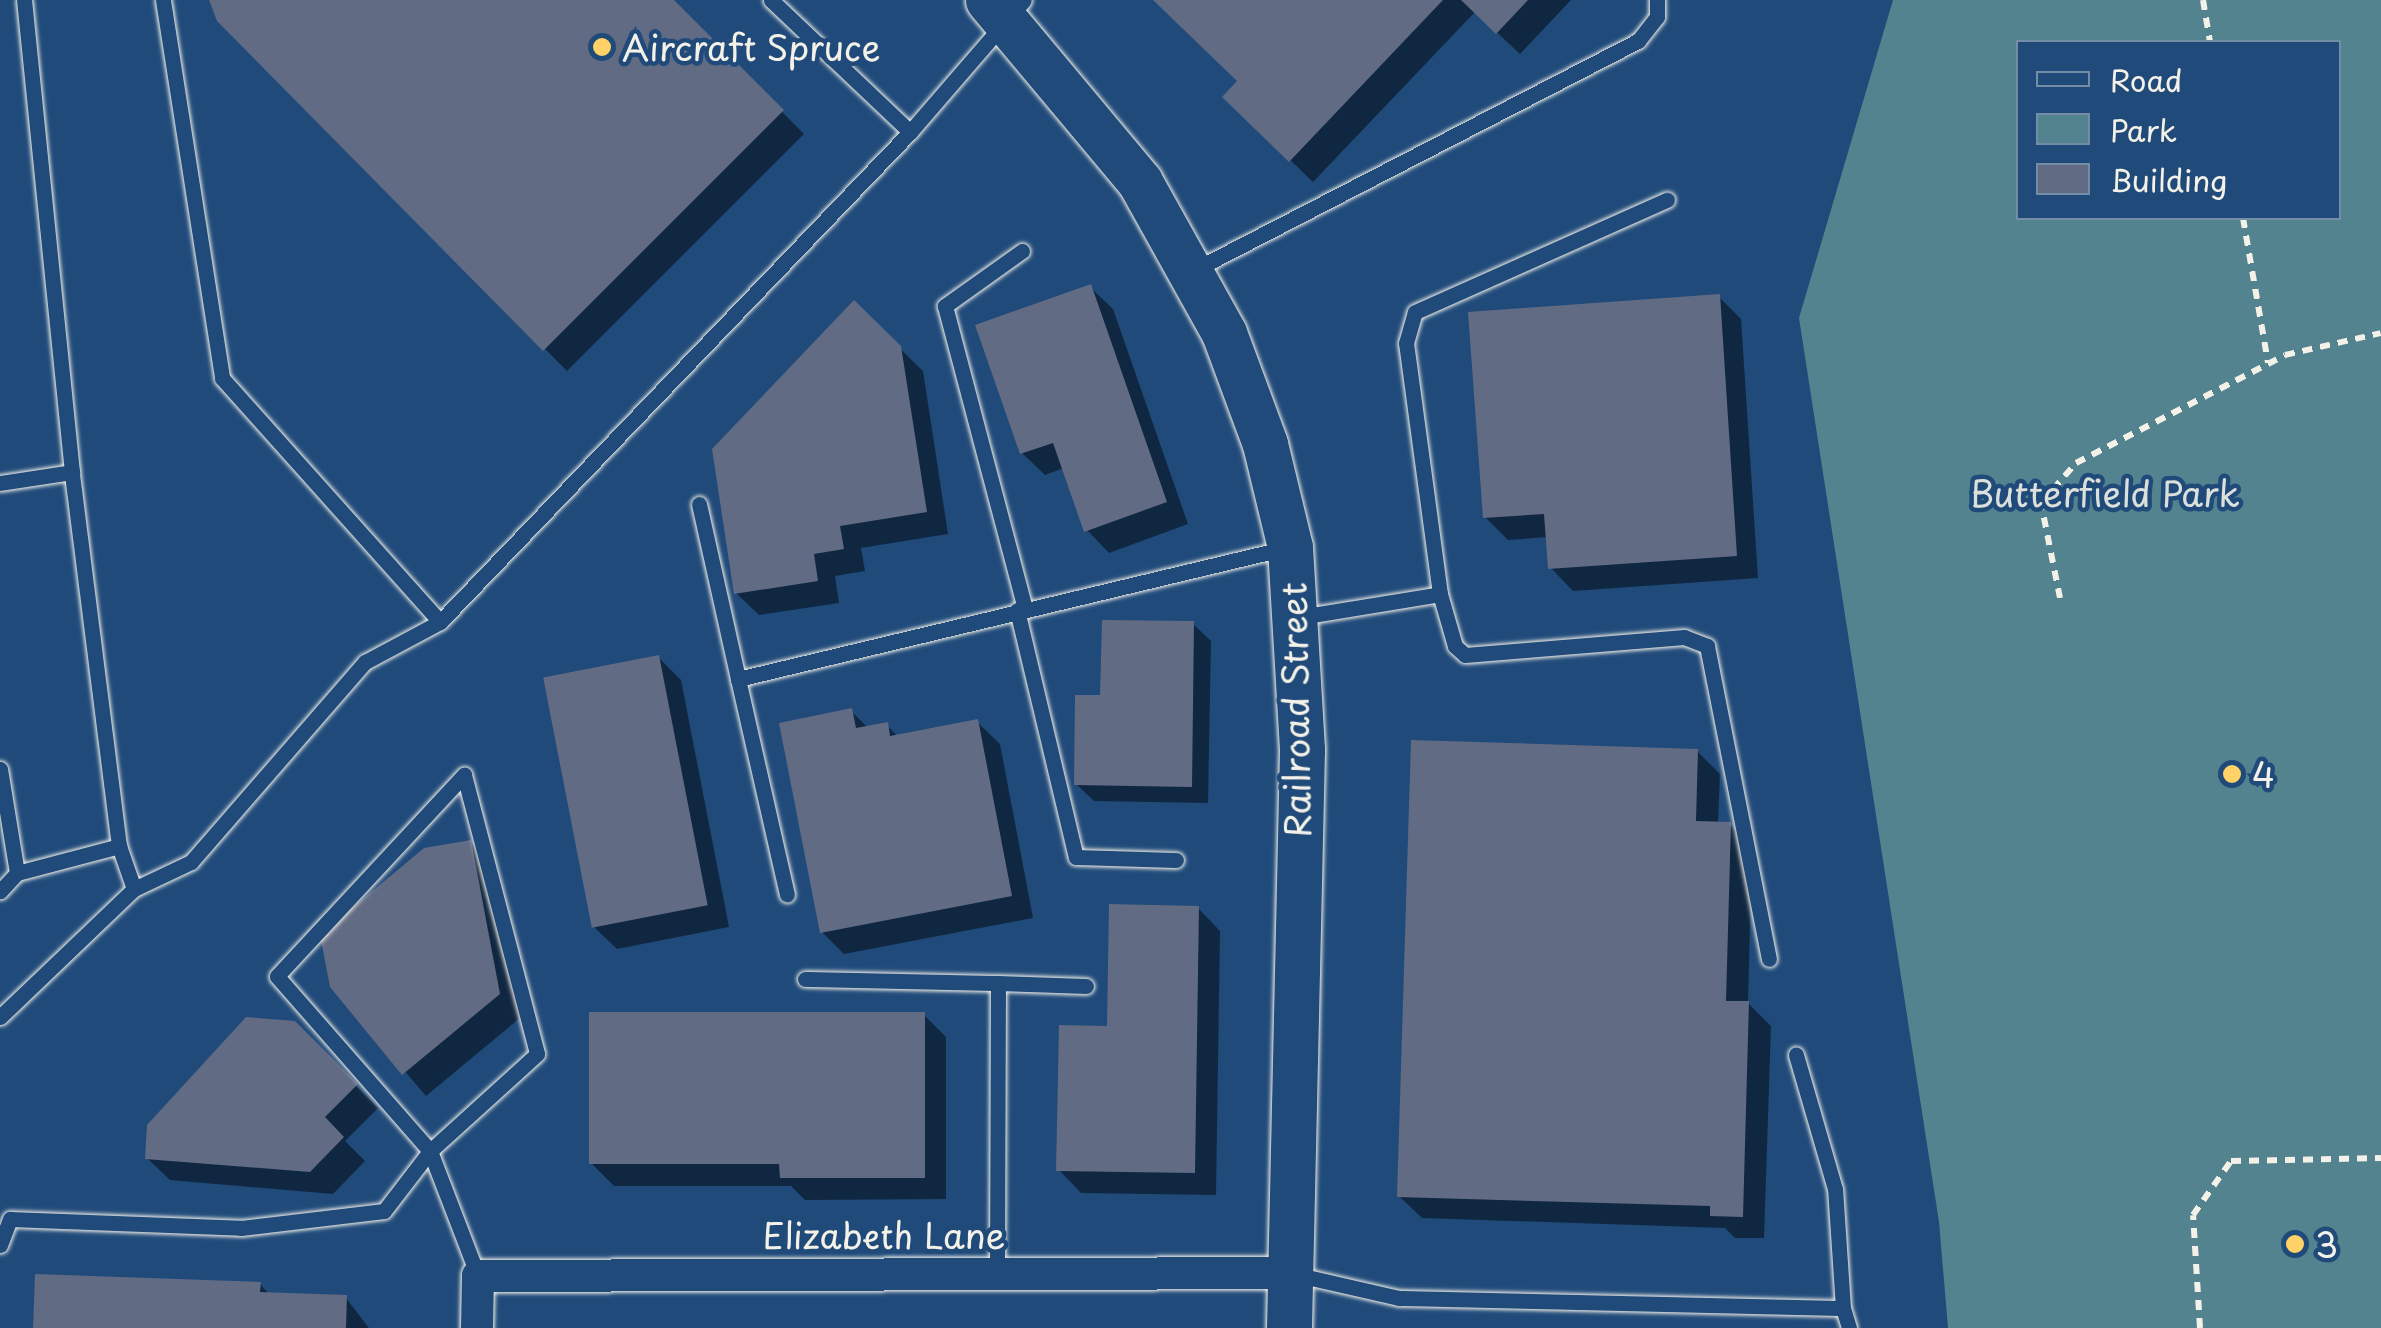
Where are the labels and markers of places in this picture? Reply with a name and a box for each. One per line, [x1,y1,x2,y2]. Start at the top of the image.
place label: Aircraft Spruce [622,26,885,68]
marker: Aircraft Spruce [591,36,613,58]
place label: 4 [2252,753,2275,795]
marker: 4 [2221,763,2243,785]
place label: 3 [2315,1223,2338,1265]
marker: 3 [2284,1233,2306,1255]

